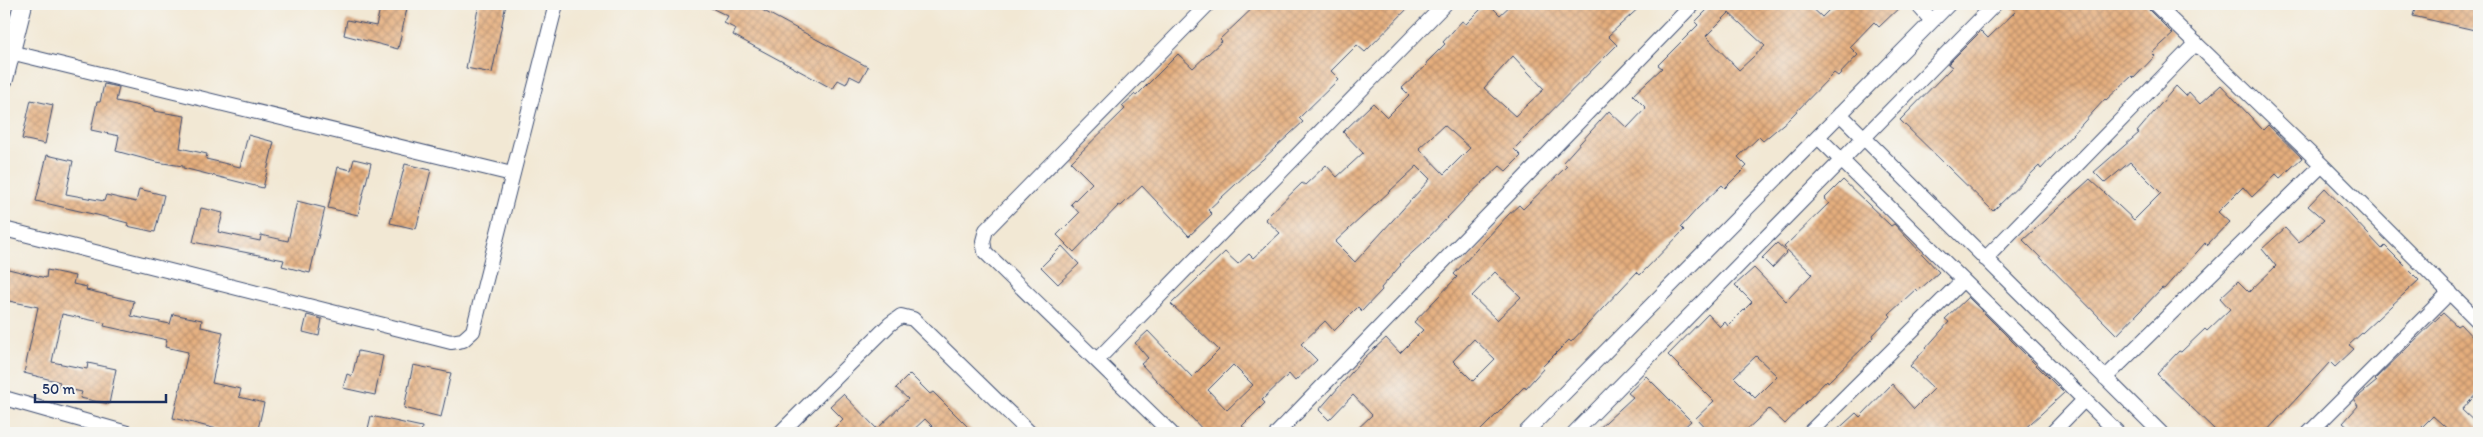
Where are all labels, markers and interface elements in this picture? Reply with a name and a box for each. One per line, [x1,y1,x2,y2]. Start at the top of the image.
scale bar [35,372,166,404]
text: 50 m [42,380,75,398]

